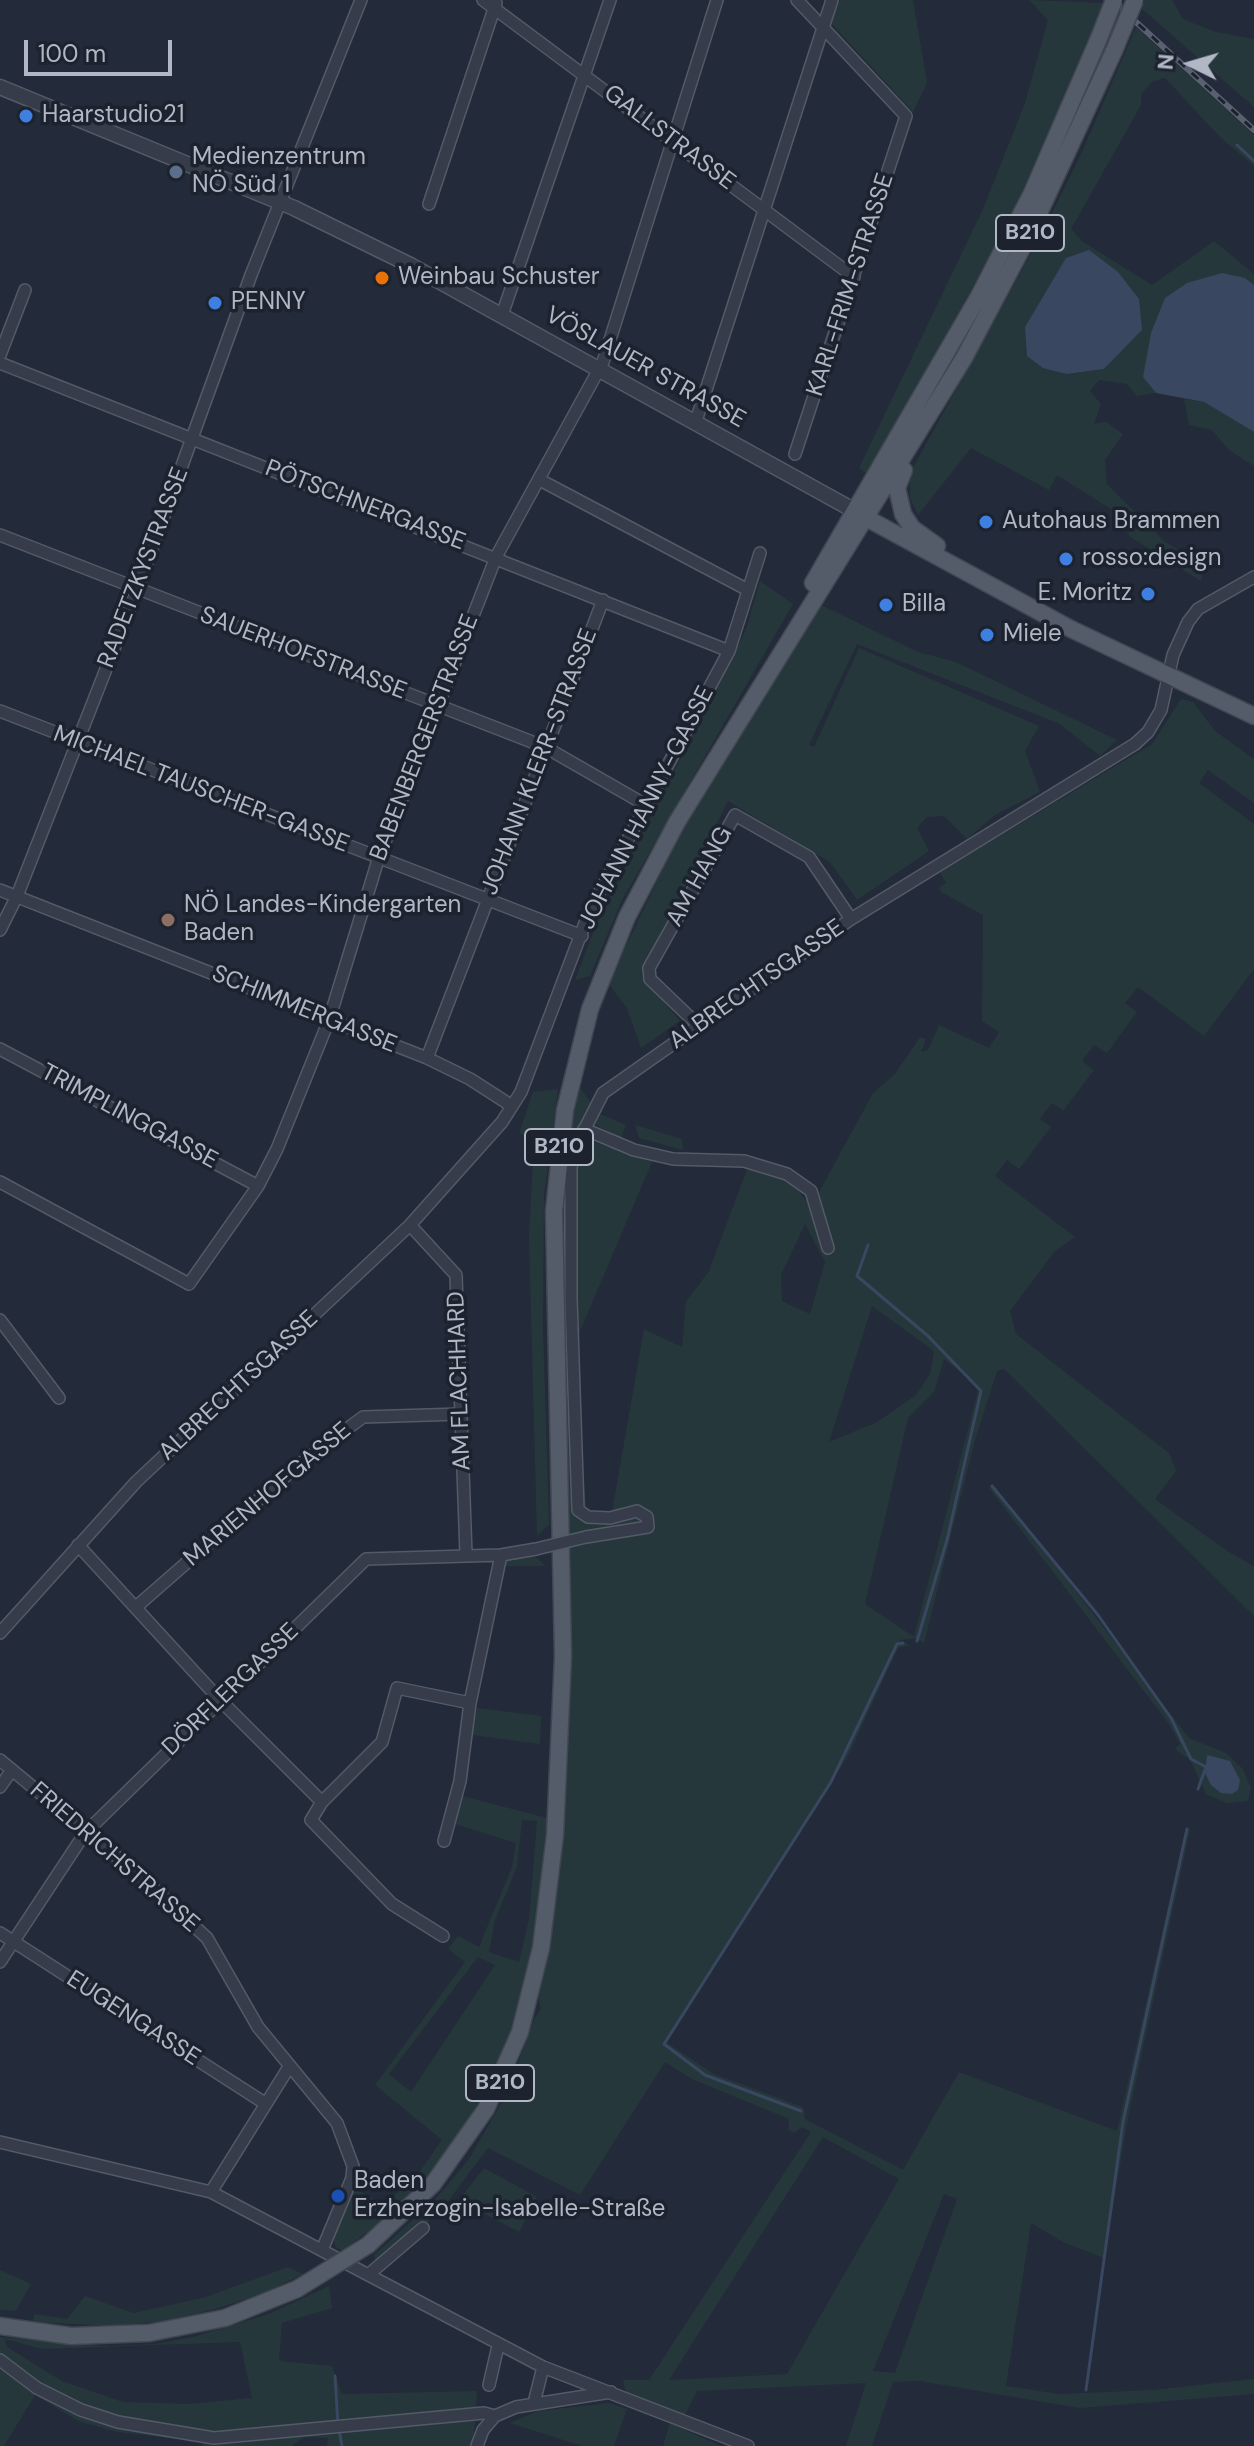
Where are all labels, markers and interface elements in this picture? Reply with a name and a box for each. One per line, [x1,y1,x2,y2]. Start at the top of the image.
scale bar [28,24,176,74]
north arrow [1150,24,1230,104]
text: 100 m [38,38,106,69]
text: N [1150,53,1181,71]
street label: GALLSTRASSE [598,79,740,197]
place label: Haarstudio21 [42,102,184,130]
marker: Haarstudio21 [17,107,35,125]
place label: Medienzentrum NÖ Süd 1 [192,144,366,200]
marker: Medienzentrum NÖ Süd 1 [167,163,185,181]
street label: KARL-FRIM-STRASSE [801,170,901,400]
road number: B210 [996,215,1064,251]
place label: Weinbau Schuster [398,264,600,292]
marker: Weinbau Schuster [373,269,391,287]
place label: PENNY [231,289,306,317]
marker: PENNY [206,294,224,312]
street label: VÖSLAUER STRASSE [540,301,750,435]
street label: PÖTSCHNERGASSE [261,455,469,557]
street label: RADETZKYSTRASSE [93,464,195,672]
place label: Autohaus Brammen [1002,508,1220,536]
marker: Autohaus Brammen [977,513,995,531]
place label: rosso:design [1082,545,1221,573]
marker: rosso:design [1057,550,1075,568]
place label: E. Moritz [1038,580,1132,608]
marker: E. Moritz [1139,585,1157,603]
place label: Billa [902,591,946,619]
marker: Billa [877,596,895,614]
street label: SAUERHOFSTRASSE [196,601,410,707]
street label: BABENBERGERSTRASSE [365,611,485,865]
place label: Miele [1003,621,1062,649]
street label: JOHANN KLERR-STRASSE [476,625,604,899]
marker: Miele [978,626,996,644]
street label: JOHANN HANNY-GASSE [573,682,721,934]
street label: MICHAEL TAUSCHER-GASSE [49,720,353,860]
street label: AM HANG [661,822,739,932]
place label: NÖ Landes-Kindergarten Baden [184,892,461,948]
marker: NÖ Landes-Kindergarten Baden [159,911,177,929]
street label: ALBRECHTSGASSE [664,914,850,1056]
street label: SCHIMMERGASSE [207,960,401,1060]
street label: TRIMPLINGGASSE [36,1058,222,1176]
road number: B210 [525,1129,593,1165]
street label: AM FLACHHARD [442,1291,478,1471]
street label: ALBRECHTSGASSE [154,1305,324,1467]
street label: MARIENHOFGASSE [179,1417,357,1573]
street label: DÖRFLERGASSE [157,1618,305,1762]
street label: FRIEDRICHSTRASSE [24,1777,204,1939]
street label: EUGENGASSE [61,1965,205,2073]
road number: B210 [466,2065,534,2101]
place label: Baden Erzherzogin-Isabelle-Straße [354,2168,665,2224]
marker: Baden Erzherzogin-Isabelle-Straße [329,2187,347,2205]

